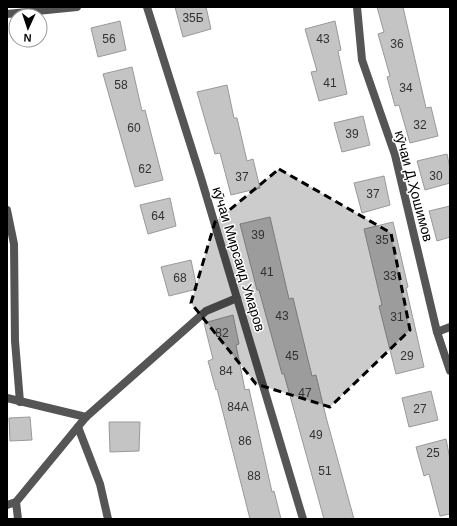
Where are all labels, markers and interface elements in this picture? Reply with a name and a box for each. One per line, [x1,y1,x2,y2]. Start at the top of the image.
north arrow [8,8,48,48]
house number: 35Б [182,11,204,25]
text: N [23,32,32,44]
house number: 56 [102,32,116,46]
house number: 43 [316,32,330,46]
house number: 36 [390,37,404,51]
house number: 41 [323,76,337,90]
house number: 58 [114,78,128,92]
house number: 34 [399,81,413,95]
house number: 32 [413,118,427,132]
house number: 60 [127,121,141,135]
house number: 39 [345,127,359,141]
street label: кӯчаи Д.Ҳошимов [391,129,437,243]
house number: 62 [138,162,152,176]
house number: 30 [429,169,443,183]
house number: 37 [235,170,249,184]
street label: кӯчаи Мирсаид Умаров [209,185,269,333]
house number: 37 [366,187,380,201]
house number: 64 [151,209,165,223]
house number: 39 [251,228,265,242]
house number: 35 [375,233,389,247]
house number: 41 [260,265,274,279]
house number: 33 [383,269,397,283]
house number: 68 [173,271,187,285]
house number: 43 [275,309,289,323]
house number: 31 [390,310,404,324]
house number: 82 [215,326,229,340]
house number: 45 [285,349,299,363]
house number: 29 [400,349,414,363]
house number: 84 [219,364,233,378]
house number: 47 [298,386,312,400]
house number: 84А [227,400,249,414]
house number: 27 [413,402,427,416]
house number: 49 [309,428,323,442]
house number: 86 [238,434,252,448]
house number: 25 [426,446,440,460]
house number: 51 [318,464,332,478]
house number: 88 [247,469,261,483]

